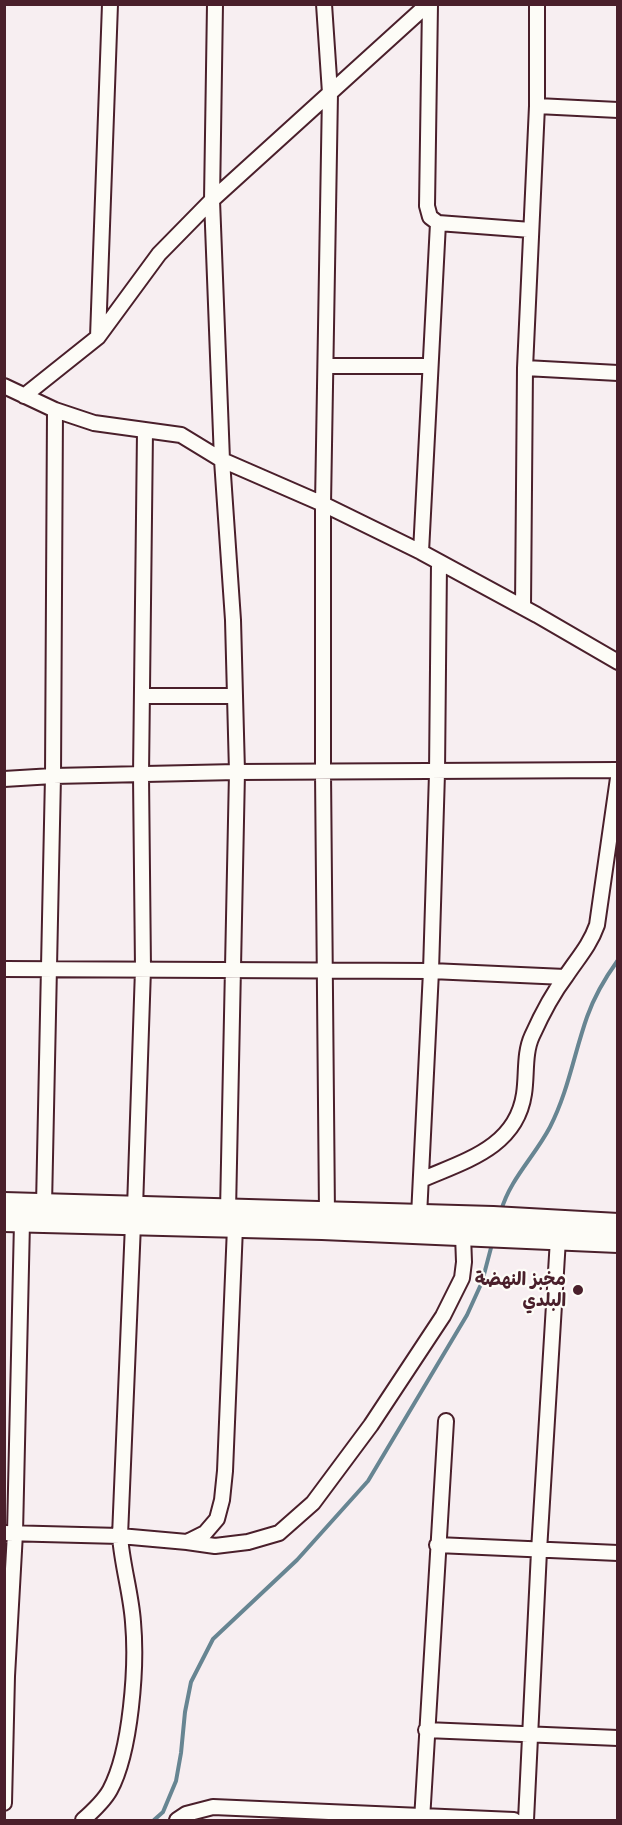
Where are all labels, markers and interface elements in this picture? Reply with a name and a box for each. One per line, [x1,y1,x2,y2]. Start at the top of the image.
place label: مخبز النهضة البلدي [475,1269,566,1312]
marker: مخبز النهضة البلدي [571,1283,585,1297]

